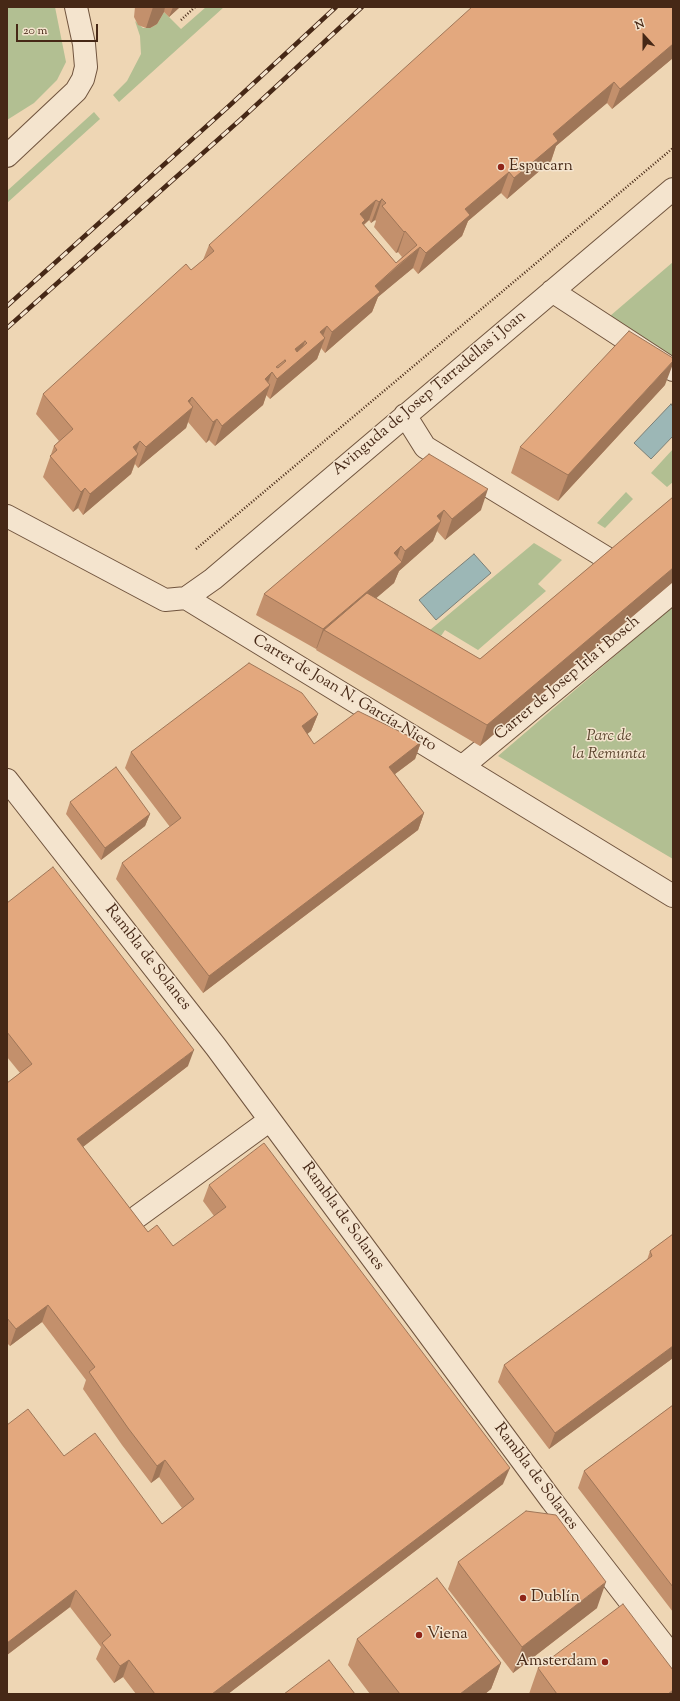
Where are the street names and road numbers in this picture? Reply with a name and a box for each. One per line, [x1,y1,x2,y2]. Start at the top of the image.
street label: Avinguda de Josep Tarradellas i Joan [329,307,531,481]
street label: Carrer de Josep Irla i Bosch [491,613,645,745]
street label: Carrer de Joan N. García-Nieto [249,631,439,757]
street label: Rambla de Solanes [100,901,194,1015]
street label: Rambla de Solanes [296,1159,388,1275]
street label: Rambla de Solanes [489,1420,581,1534]

